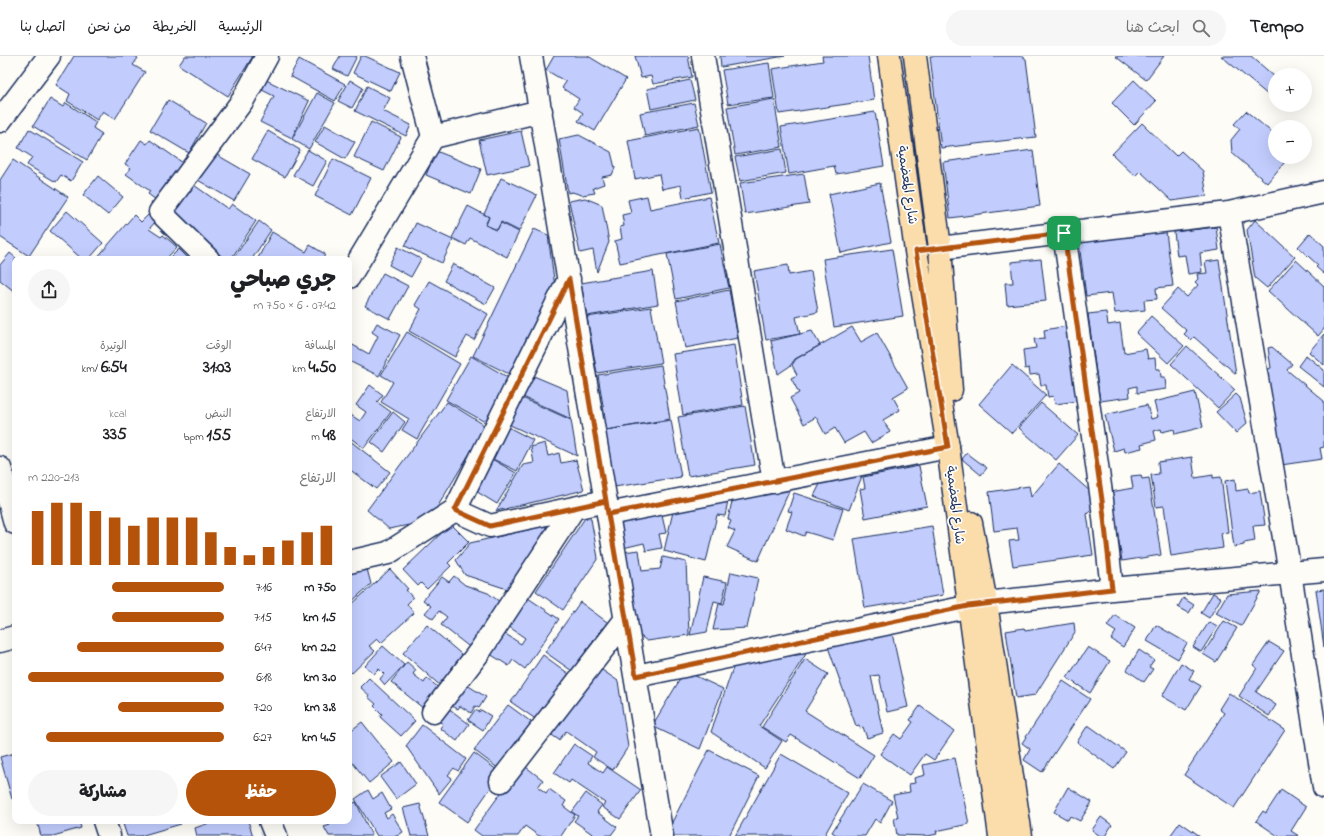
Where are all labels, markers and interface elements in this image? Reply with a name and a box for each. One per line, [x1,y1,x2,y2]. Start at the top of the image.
search box [946,10,1226,46]
text: Tempo [1250,14,1304,41]
text: اتصل بنا [20,17,65,38]
text: من نحن [87,17,131,38]
text: الخريطة [153,17,197,38]
text: الرئيسية [219,17,263,38]
text: ابحث هنا [1126,17,1180,39]
icon: search [1190,17,1212,39]
map controls [1268,68,1312,164]
button: + [1268,68,1312,112]
button: − [1268,120,1312,164]
street label: شارع المعضمية [892,145,922,225]
pin [1047,216,1081,250]
icon: arrive [1053,222,1075,244]
text: جري صباحي [230,265,336,297]
button: share [28,269,70,311]
text: 07:42 · 6 × 750 m [253,296,336,315]
text: الوتيرة [100,338,127,354]
text: الوقت [206,338,231,354]
text: المسافة [305,338,336,354]
text: 6:54 [101,355,127,380]
text: 31:03 [203,355,231,380]
text: 4.50 [308,355,336,380]
text: /km [81,361,101,377]
text: km [292,361,308,377]
text: kcal [109,406,127,422]
text: النبض [205,406,231,422]
text: الارتفاع [305,406,336,422]
text: 335 [103,422,127,447]
text: 155 [206,423,231,448]
text: 48 [323,423,336,448]
text: bpm [183,429,206,445]
text: m [311,429,323,445]
street label: شارع المعضمية [941,465,969,545]
text: 213–220 m [28,468,80,487]
text: الارتفاع [300,469,336,488]
text: 7:16 [256,578,272,597]
text: 750 m [304,578,336,597]
text: 7:15 [254,608,272,627]
text: 1.5 km [303,608,336,627]
text: 6:47 [254,638,272,657]
text: 2.2 km [301,638,336,657]
text: 6:18 [256,668,272,687]
text: 3.0 km [303,668,336,687]
text: 7:20 [253,698,272,717]
text: 3.8 km [304,698,336,717]
text: 6:27 [253,728,272,747]
text: 4.5 km [302,728,336,747]
button: مشاركة [28,770,178,816]
button: حفظ [186,770,336,816]

